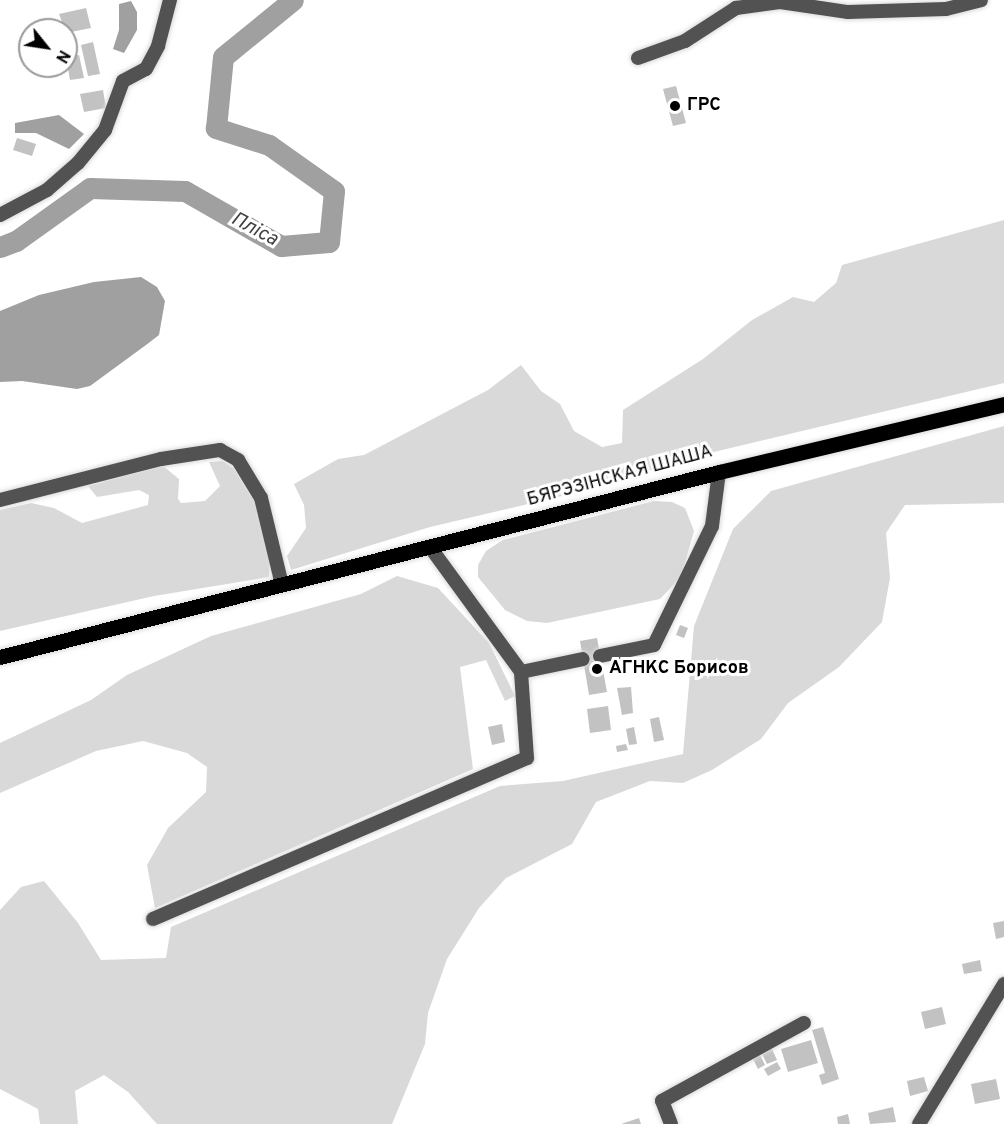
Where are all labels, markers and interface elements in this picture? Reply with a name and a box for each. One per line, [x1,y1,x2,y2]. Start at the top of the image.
north arrow [18,18,78,78]
text: N [50,46,73,66]
place label: ГРС [687,95,721,117]
marker: ГРС [668,99,682,113]
water label: Пліса [226,208,282,252]
street label: БЯРЭЗІНСКАЯ ШАША [525,442,715,512]
place label: АГНКС Борисов [609,658,749,680]
marker: АГНКС Борисов [590,662,604,676]

